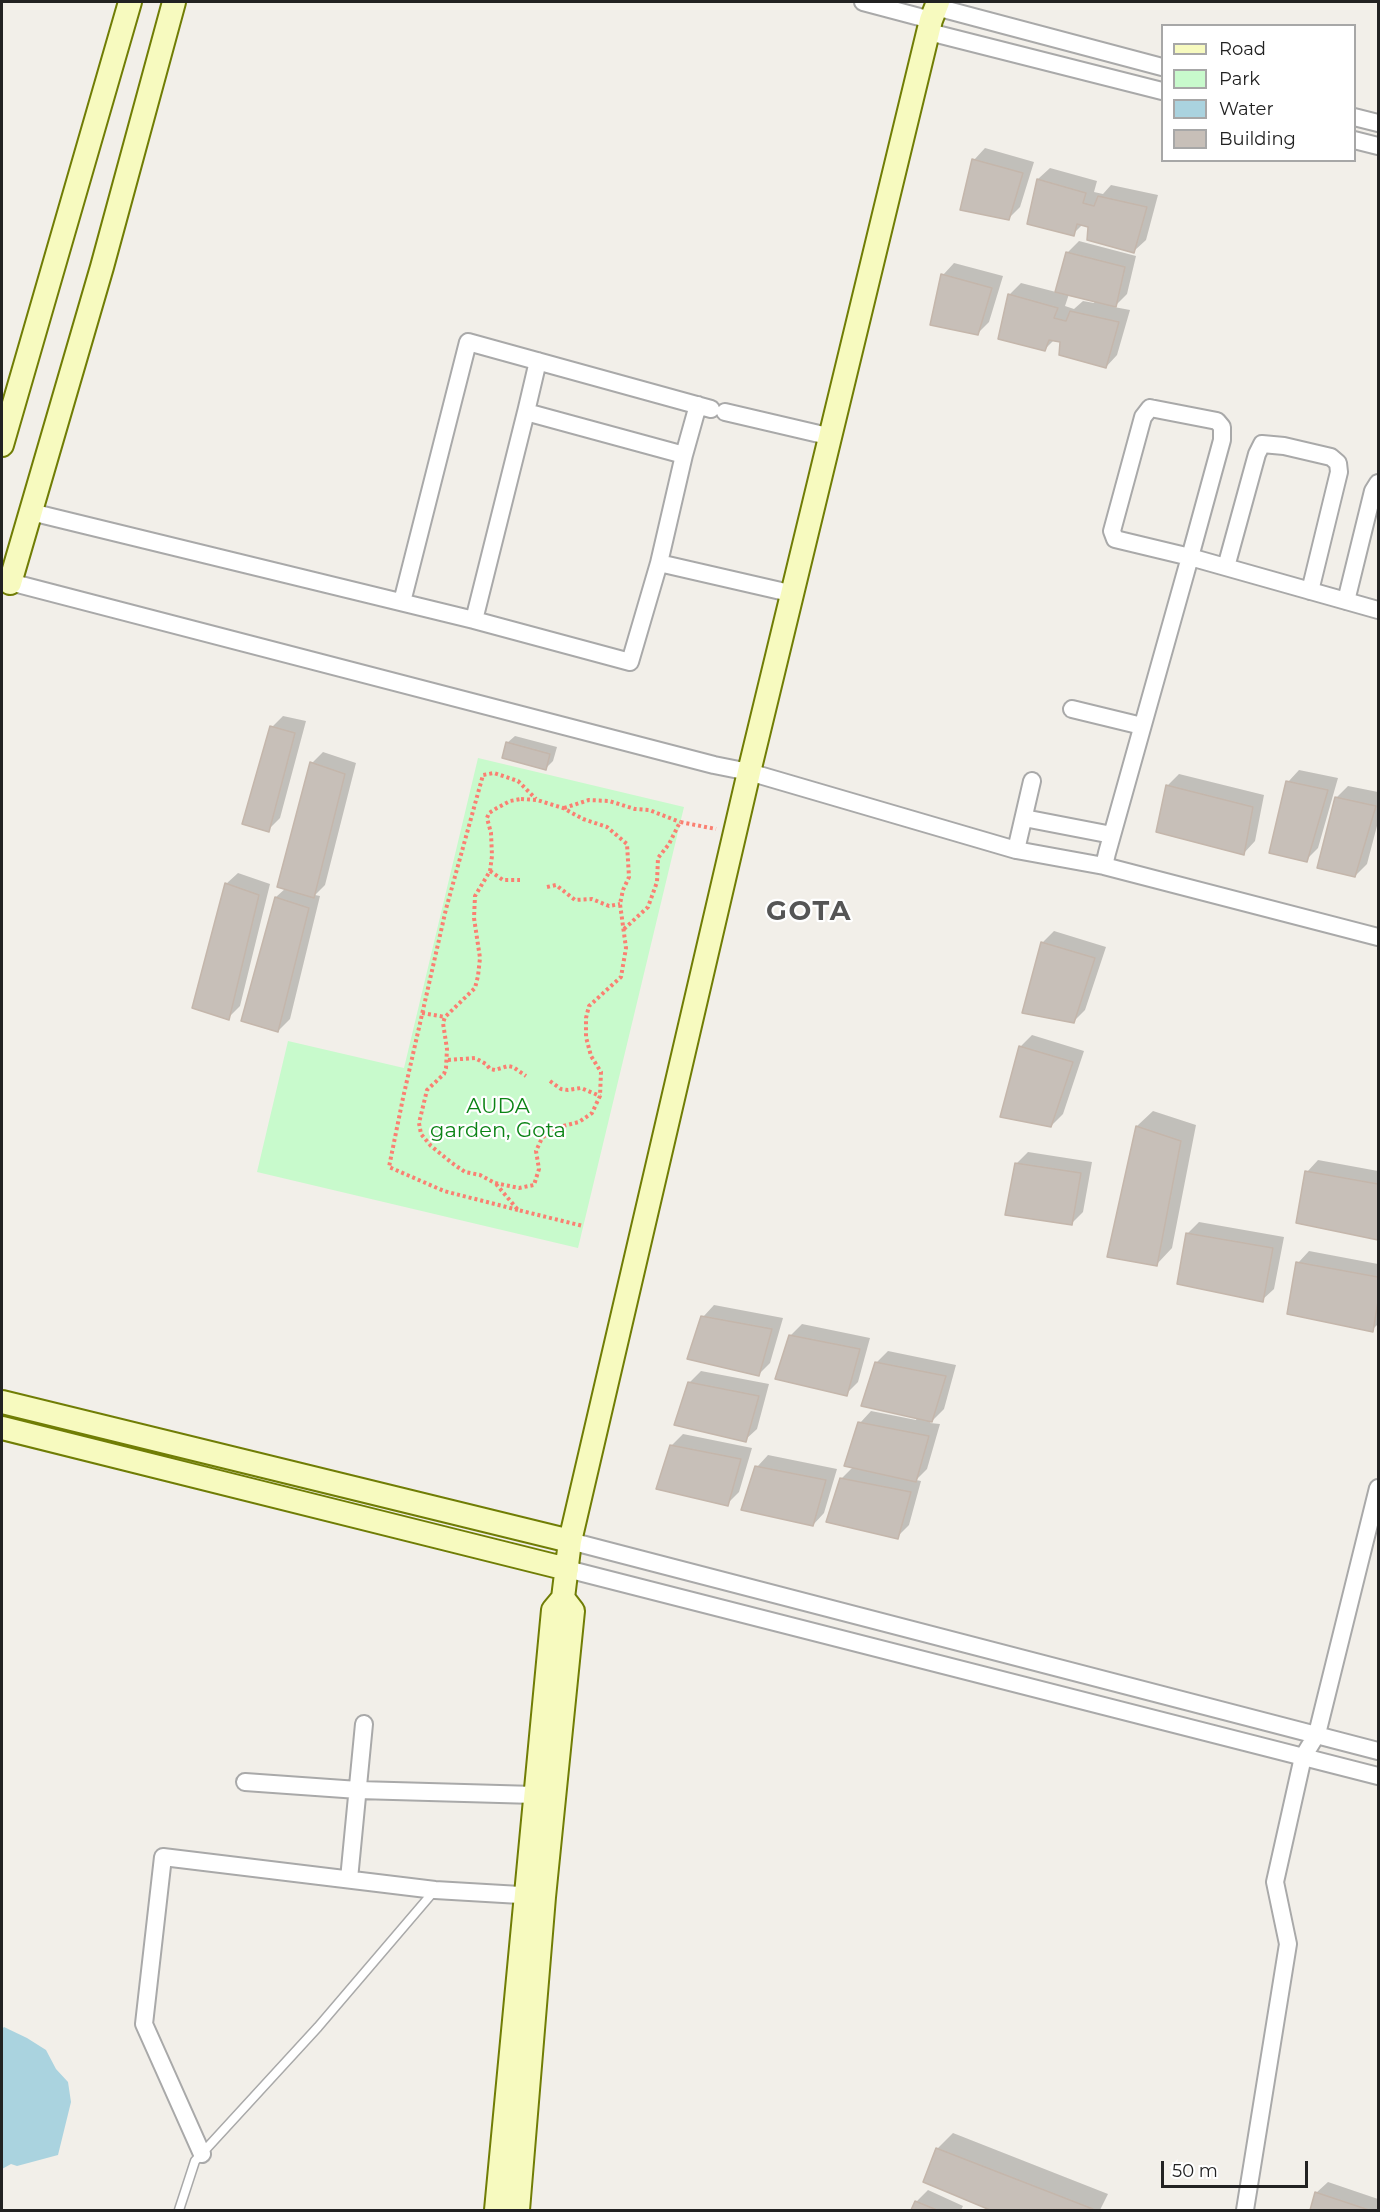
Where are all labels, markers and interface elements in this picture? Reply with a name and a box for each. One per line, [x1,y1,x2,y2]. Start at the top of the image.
legend [1161,24,1356,162]
text: Road [1219,38,1266,60]
text: Park [1219,68,1260,90]
text: Water [1219,98,1274,120]
text: Building [1219,128,1296,150]
district label: GOTA [766,896,852,928]
park label: AUDA garden, Gota [430,1094,566,1144]
scale bar [1164,2149,1311,2187]
text: 50 m [1172,2160,1218,2182]

